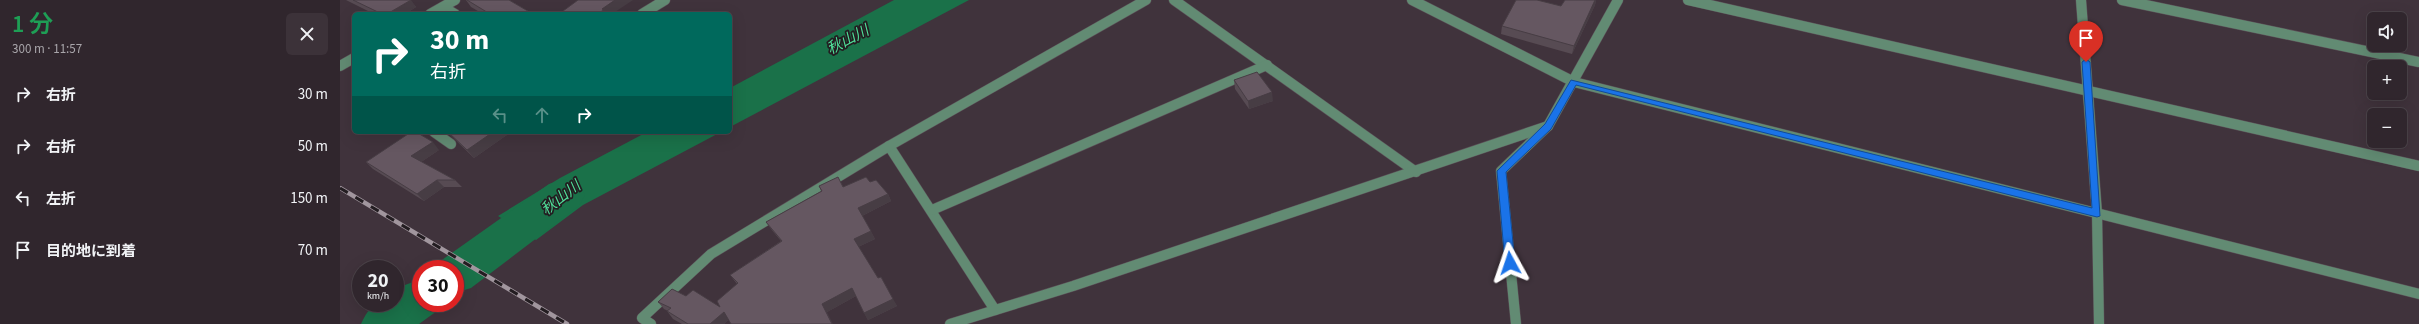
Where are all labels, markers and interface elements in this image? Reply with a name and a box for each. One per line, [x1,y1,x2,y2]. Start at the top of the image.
text: 1 分 [12,7,53,42]
map controls [2367,12,2407,148]
button: sound [2367,12,2407,52]
button: close [286,13,328,55]
water label: 秋山川 [823,19,875,60]
text: 30 m [430,20,489,60]
pin [2069,21,2103,62]
icon: arrive [2075,27,2097,49]
icon: right [364,28,416,80]
text: 300 m · 11:57 [12,40,82,58]
text: 右折 [430,60,466,85]
button: + [2367,60,2407,100]
icon: right [12,83,34,105]
text: 30 m [298,84,328,105]
text: 右折 [46,85,76,106]
icon: left [489,104,511,126]
icon: ahead [531,104,553,126]
icon: right [573,104,595,126]
button: − [2367,108,2407,148]
icon: right [12,135,34,157]
text: 50 m [298,136,328,157]
text: 右折 [46,137,76,158]
water label: 秋山川 [537,175,587,220]
icon: left [12,187,34,209]
text: 150 m [290,188,328,209]
text: 左折 [46,189,76,210]
icon: arrive [12,239,34,261]
text: 70 m [298,240,328,261]
text: 目的地に到着 [46,241,136,262]
position arrow [1489,242,1531,284]
speed limit sign: 30 [412,260,464,312]
text: 20 [367,267,389,295]
text: km/h [367,289,389,303]

